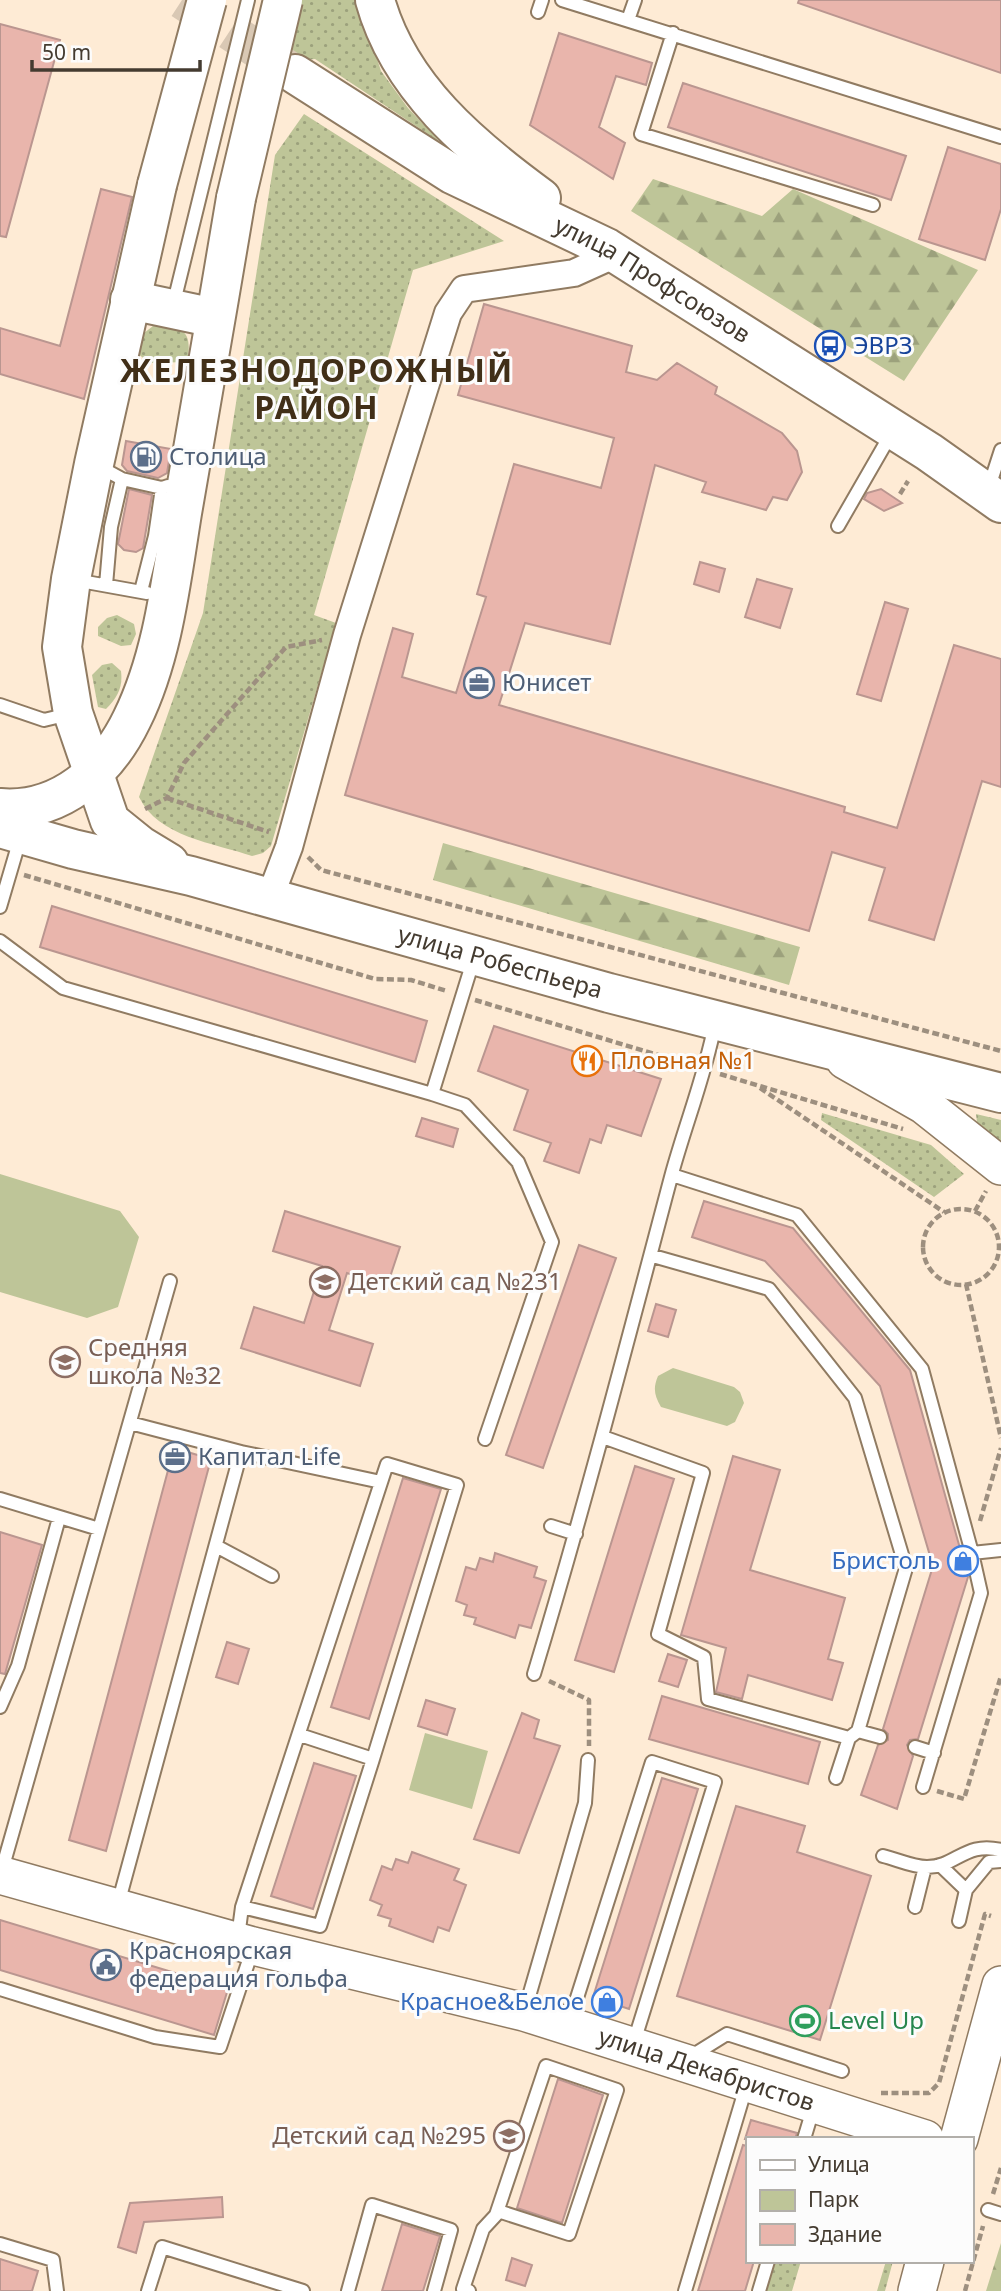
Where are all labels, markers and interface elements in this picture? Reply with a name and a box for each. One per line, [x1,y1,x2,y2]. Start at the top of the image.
scale bar [32,28,200,72]
text: 50 m [42,38,91,66]
street label: улица Профсоюзов [550,207,757,350]
place label: ЭВРЗ [853,328,913,361]
bus stop icon: ЭВРЗ [813,329,847,363]
district label: ЖЕЛЕЗНОДОРОЖНЫЙ РАЙОН [120,348,514,428]
place label: Столица [169,439,267,472]
fuel station icon: Столица [129,440,163,474]
place label: Юнисет [502,665,591,698]
office icon: Юнисет [462,666,496,700]
street label: улица Робеспьера [394,917,607,1005]
place label: Пловная №1 [610,1043,756,1076]
restaurant icon: Пловная №1 [570,1044,604,1078]
place label: Детский сад №231 [348,1264,562,1297]
school or university icon: Детский сад №231 [308,1265,342,1299]
place label: Средняя школа №32 [88,1330,222,1391]
school or university icon: Средняя школа №32 [48,1345,82,1379]
place label: Капитал Life [198,1439,341,1472]
office icon: Капитал Life [158,1440,192,1474]
place label: Бристоль [832,1543,940,1576]
shop icon: Бристоль [946,1544,980,1578]
place label: Красноярская федерация гольфа [129,1933,348,1994]
public building icon: Красноярская федерация гольфа [89,1948,123,1982]
place label: Красное&Белое [400,1984,584,2017]
shop icon: Красное&Белое [590,1985,624,2019]
place label: Level Up [828,2003,924,2036]
sports icon: Level Up [788,2004,822,2038]
street label: улица Декабристов [595,2019,819,2118]
place label: Детский сад №295 [272,2118,486,2151]
school or university icon: Детский сад №295 [492,2119,526,2153]
legend [746,2137,973,2263]
text: Улица [808,2150,870,2178]
text: Парк [808,2185,859,2213]
text: Здание [808,2220,882,2248]

